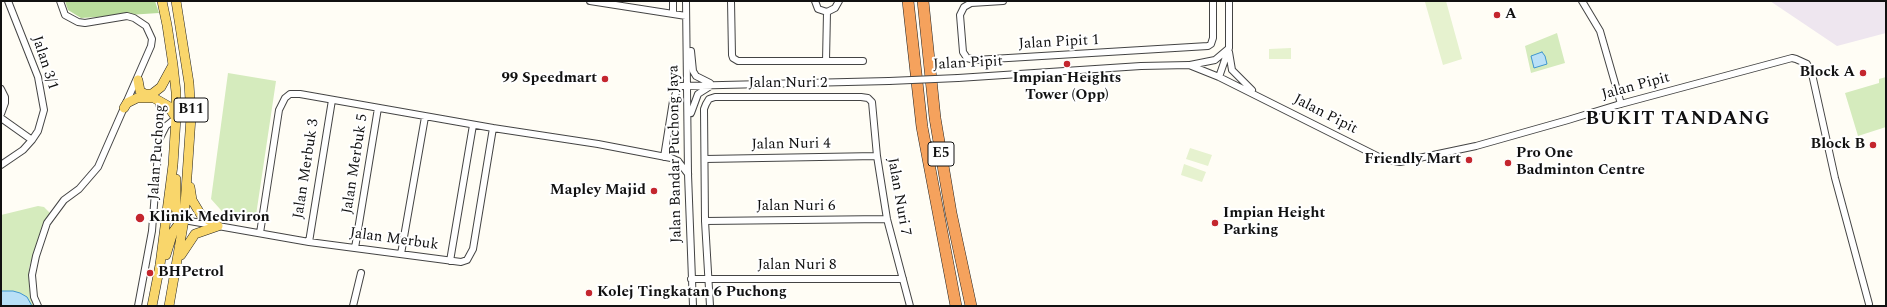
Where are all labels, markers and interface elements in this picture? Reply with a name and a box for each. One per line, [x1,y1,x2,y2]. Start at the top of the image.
place label: A [1505,6,1517,24]
marker: A [1492,10,1502,20]
street label: Jalan Pipit 1 [1018,32,1100,54]
street label: Jalan 3/1 [27,34,61,92]
street label: Jalan Pipit [933,53,1003,75]
marker: Impian Heights Tower (Opp) [1062,59,1072,69]
place label: Block A [1800,64,1855,82]
street label: Jalan Bandar Puchong Jaya [665,65,687,243]
marker: Block A [1858,68,1868,78]
street label: Jalan Pipit [1600,69,1672,105]
place label: 99 Speedmart [501,70,597,88]
place label: Impian Heights Tower (Opp) [1013,70,1121,105]
marker: 99 Speedmart [600,74,610,84]
street label: Jalan Nuri 2 [748,75,828,93]
street label: Jalan Pipit [1290,91,1360,139]
road number: B11 [174,98,208,122]
street label: Jalan Puchong [146,104,170,200]
district label: BUKIT TANDANG [1586,109,1770,131]
street label: Jalan Merbuk 5 [339,113,373,215]
street label: Jalan Merbuk 3 [290,118,324,220]
street label: Jalan Nuri 4 [751,135,831,155]
place label: Block B [1811,136,1865,154]
marker: Block B [1868,140,1878,150]
road number: E5 [928,142,954,166]
place label: Pro One Badminton Centre [1516,145,1645,180]
place label: Friendly Mart [1364,151,1461,169]
marker: Friendly Mart [1464,155,1474,165]
street label: Jalan Nuri 7 [882,156,914,238]
marker: Pro One Badminton Centre [1503,158,1513,168]
place label: Mapley Majid [550,182,646,200]
marker: Mapley Majid [649,186,659,196]
street label: Jalan Nuri 6 [756,198,836,216]
place label: Impian Height Parking [1223,205,1325,240]
place label: Klinik Mediviron [149,209,270,227]
marker: Klinik Mediviron [134,212,146,224]
marker: Impian Height Parking [1210,218,1220,228]
street label: Jalan Merbuk [348,225,440,255]
street label: Jalan Nuri 8 [757,257,837,275]
place label: BHPetrol [158,264,224,282]
marker: BHPetrol [145,268,155,278]
place label: Kolej Tingkatan 6 Puchong [597,284,787,302]
marker: Kolej Tingkatan 6 Puchong [584,288,594,298]

